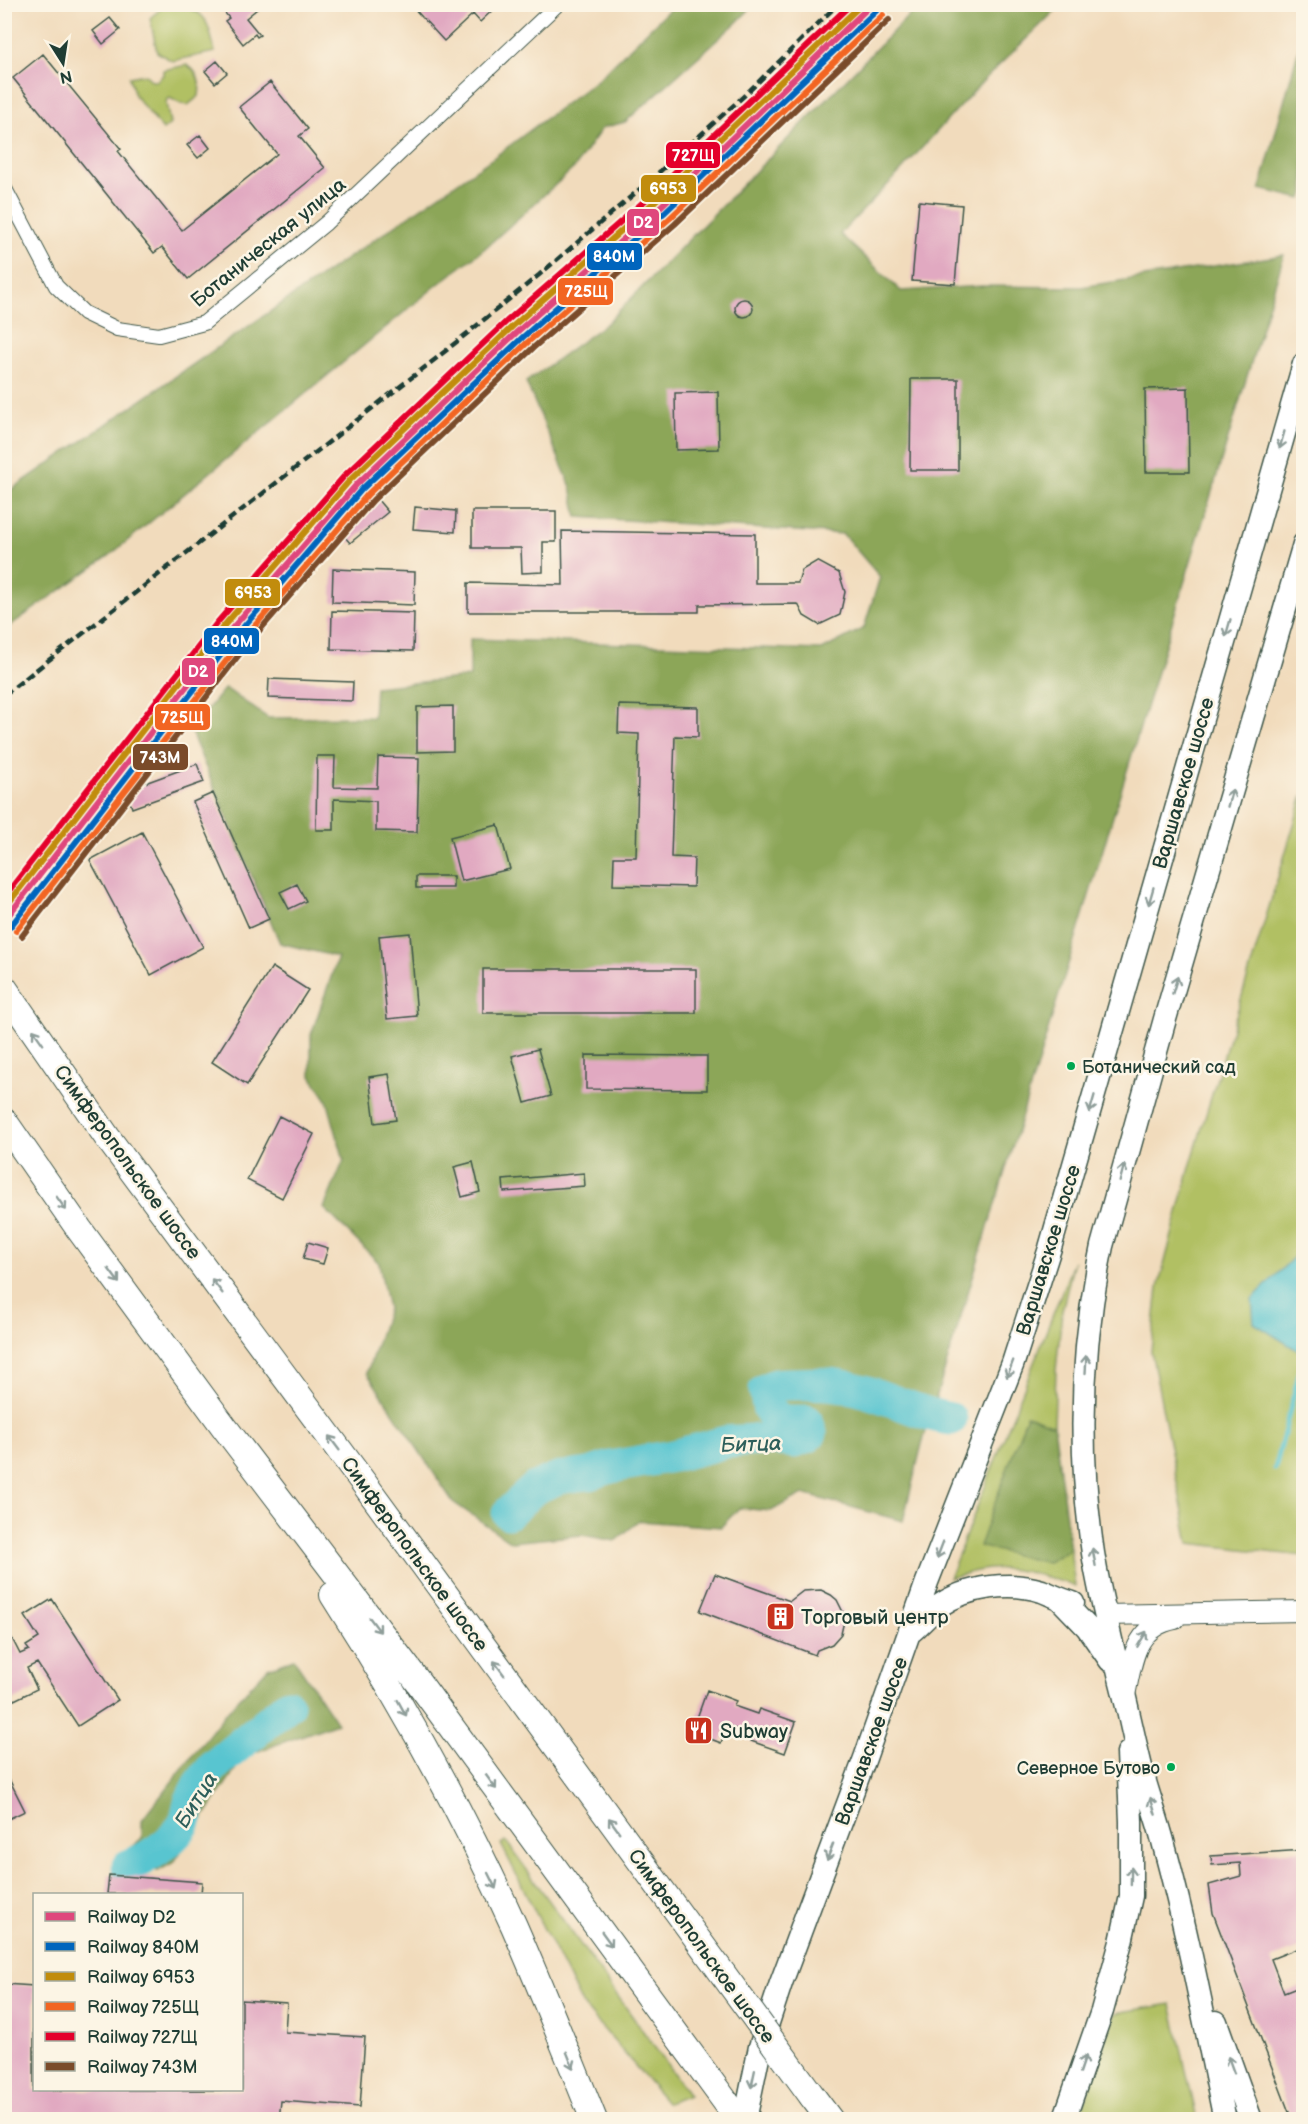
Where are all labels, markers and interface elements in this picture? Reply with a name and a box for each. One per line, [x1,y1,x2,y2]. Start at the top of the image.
north arrow [33,33,93,93]
text: N [58,66,74,87]
line badge: 727Щ [665,141,721,169]
text: 727Щ [672,147,715,166]
street label: Ботаническая улица [186,173,351,313]
line badge: 6953 [640,174,697,203]
text: 6953 [649,180,687,199]
line badge: D2 [626,208,660,237]
text: D2 [633,214,654,233]
line badge: 840М [586,242,643,271]
text: 840М [593,248,635,267]
line badge: 725Щ [557,277,614,306]
text: 725Щ [564,283,608,302]
one-way arrow [1275,431,1287,450]
line badge: 6953 [224,578,281,607]
text: 6953 [234,584,272,603]
one-way arrow [1222,618,1233,637]
line badge: 840М [203,627,260,655]
text: 840М [211,633,253,652]
line badge: D2 [181,657,216,686]
text: D2 [188,663,209,682]
street label: Варшавское шоссе [1148,695,1220,872]
line badge: 725Щ [154,703,211,731]
text: 725Щ [160,709,204,728]
line badge: 743М [132,743,189,771]
text: 743М [139,749,181,768]
one-way arrow [1225,789,1237,808]
one-way arrow [1145,886,1156,905]
one-way arrow [1170,976,1181,995]
one-way arrow [32,1029,44,1046]
place label: Ботанический сад [1082,1057,1236,1078]
marker: Ботанический сад [1065,1060,1077,1072]
street label: Симферопольское шоссе [49,1061,206,1264]
one-way arrow [1085,1094,1097,1113]
street label: Варшавское шоссе [1012,1162,1086,1339]
one-way arrow [1117,1163,1129,1182]
one-way arrow [55,1195,67,1211]
one-way arrow [107,1267,120,1283]
one-way arrow [211,1279,224,1295]
one-way arrow [1080,1354,1091,1374]
one-way arrow [1004,1359,1015,1378]
water label: Битца [720,1431,782,1458]
one-way arrow [327,1435,340,1451]
street label: Симферопольское шоссе [336,1453,493,1656]
one-way arrow [933,1541,944,1559]
one-way arrow [1088,1548,1099,1568]
building icon: Торговый центр [764,1601,796,1633]
place label: Торговый центр [801,1606,949,1630]
one-way arrow [368,1617,381,1633]
one-way arrow [1137,1631,1149,1648]
street label: Варшавское шоссе [830,1654,914,1829]
one-way arrow [492,1660,505,1676]
one-way arrow [397,1699,408,1717]
restaurant icon: Subway [683,1715,715,1747]
place label: Subway [720,1720,788,1744]
place label: Северное Бутово [1017,1758,1160,1779]
marker: Северное Бутово [1165,1761,1177,1773]
water label: Битца [170,1768,223,1833]
one-way arrow [485,1773,497,1789]
one-way arrow [1147,1797,1158,1816]
one-way arrow [607,1818,620,1834]
one-way arrow [824,1842,835,1861]
street label: Симферопольское шоссе [623,1845,780,2048]
one-way arrow [1125,1866,1137,1886]
one-way arrow [487,1872,498,1890]
legend [33,1893,243,2091]
text: Railway D2 [87,1907,176,1928]
one-way arrow [600,1931,613,1947]
text: Railway 840М [87,1937,199,1958]
text: Railway 6953 [87,1967,195,1988]
text: Railway 725Щ [87,1997,199,2018]
text: Railway 727Щ [87,2027,198,2048]
one-way arrow [565,2050,576,2069]
one-way arrow [1079,2055,1090,2074]
one-way arrow [1225,2056,1236,2074]
text: Railway 743М [87,2057,198,2078]
one-way arrow [747,2070,759,2089]

